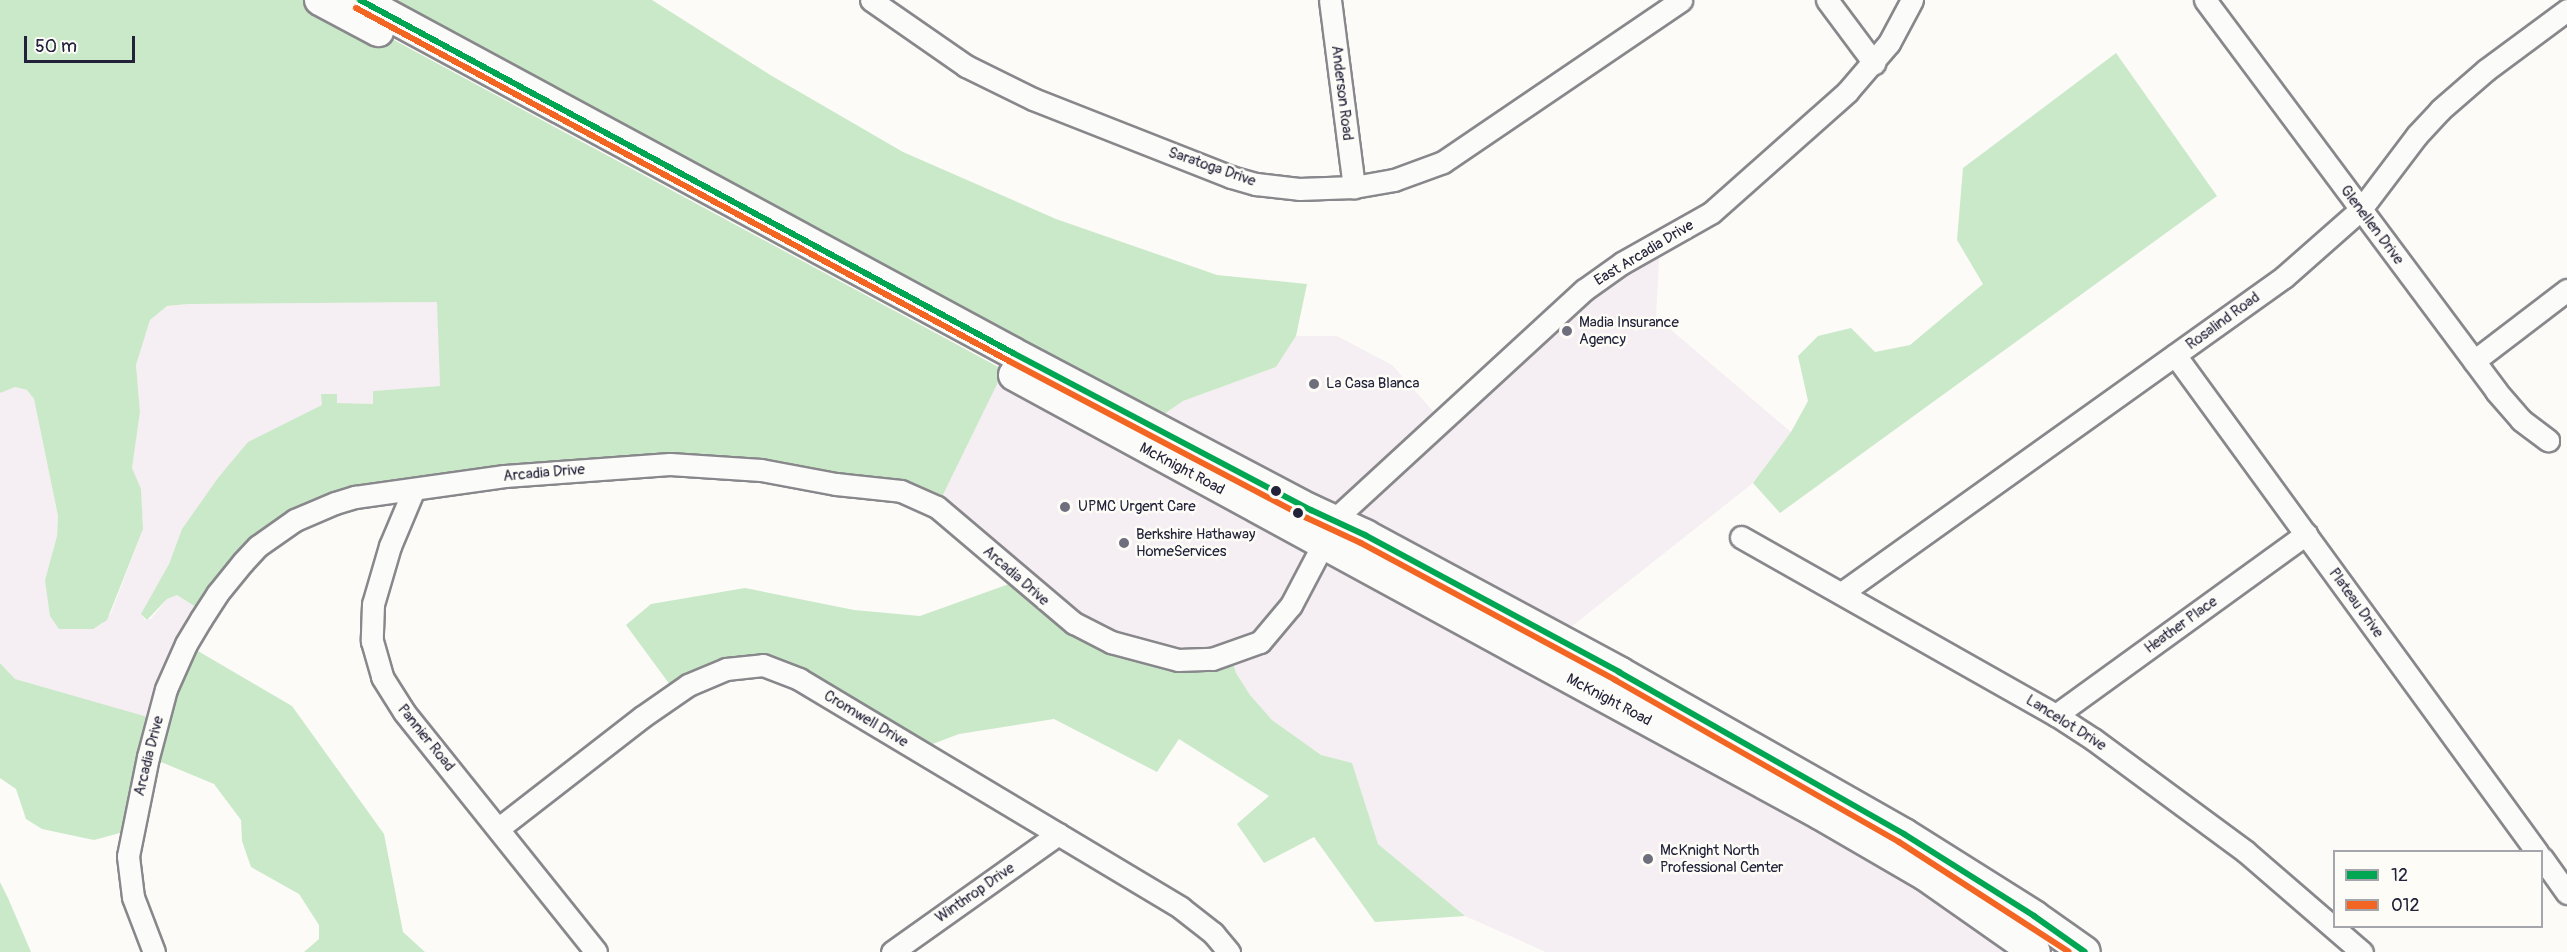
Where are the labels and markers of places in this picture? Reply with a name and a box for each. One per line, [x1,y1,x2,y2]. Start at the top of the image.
place label: Madia Insurance Agency [1579,313,1679,348]
marker: Madia Insurance Agency [1560,324,1574,338]
place label: La Casa Blanca [1326,375,1420,393]
marker: La Casa Blanca [1307,377,1321,391]
unlabelled marker [1270,485,1282,497]
marker: UPMC Urgent Care [1056,498,1074,516]
place label: UPMC Urgent Care [1078,498,1196,516]
unlabelled marker [1292,507,1304,519]
place label: Berkshire Hathaway HomeServices [1136,525,1255,560]
marker: Berkshire Hathaway HomeServices [1117,536,1131,550]
place label: McKnight North Professional Center [1660,841,1783,876]
marker: McKnight North Professional Center [1641,852,1655,866]

